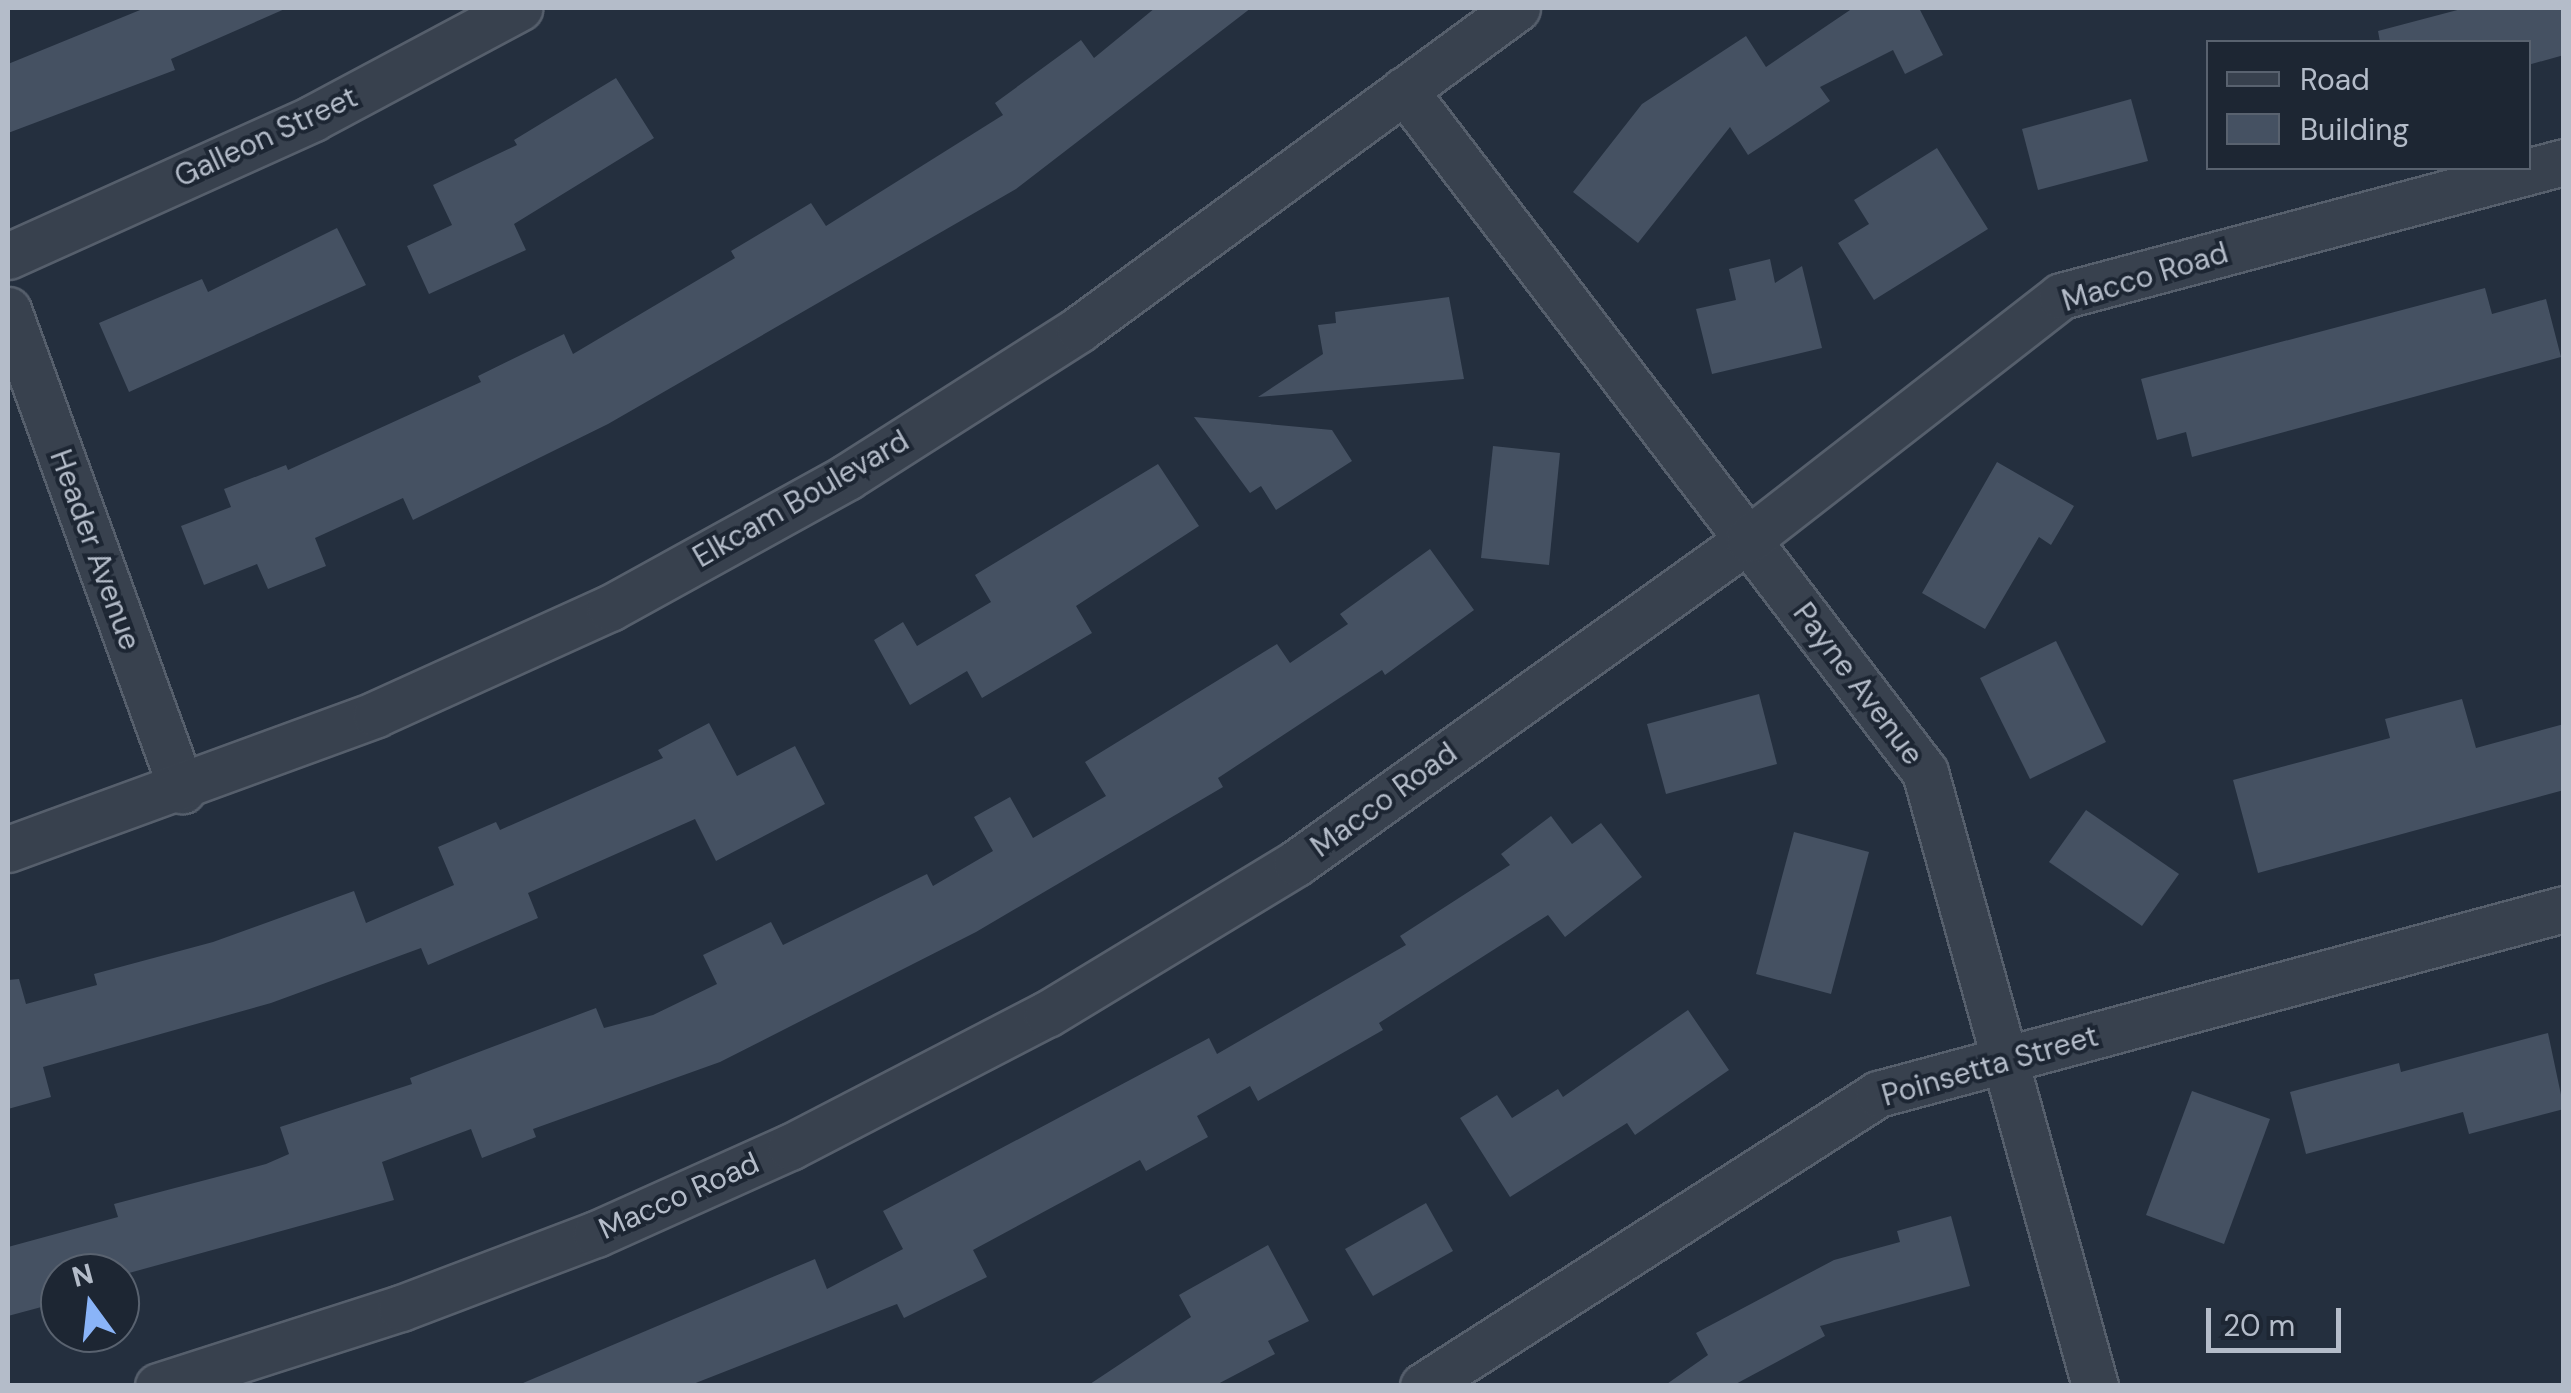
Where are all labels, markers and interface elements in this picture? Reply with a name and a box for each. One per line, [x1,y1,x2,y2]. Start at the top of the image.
legend [2206,40,2531,170]
text: Road [2300,60,2370,99]
street label: Galleon Street [169,79,363,195]
text: Building [2300,110,2409,149]
street label: Macco Road [2058,235,2232,319]
street label: Elkcam Boulevard [687,423,915,575]
street label: Header Avenue [42,445,148,655]
street label: Payne Avenue [1785,596,1931,772]
street label: Macco Road [1304,735,1464,865]
street label: Poinsetta Street [1878,1018,2102,1114]
street label: Macco Road [593,1145,765,1247]
north arrow [40,1253,140,1353]
text: N [68,1255,97,1296]
scale bar [2211,1288,2346,1350]
text: 20 m [2223,1306,2295,1345]

